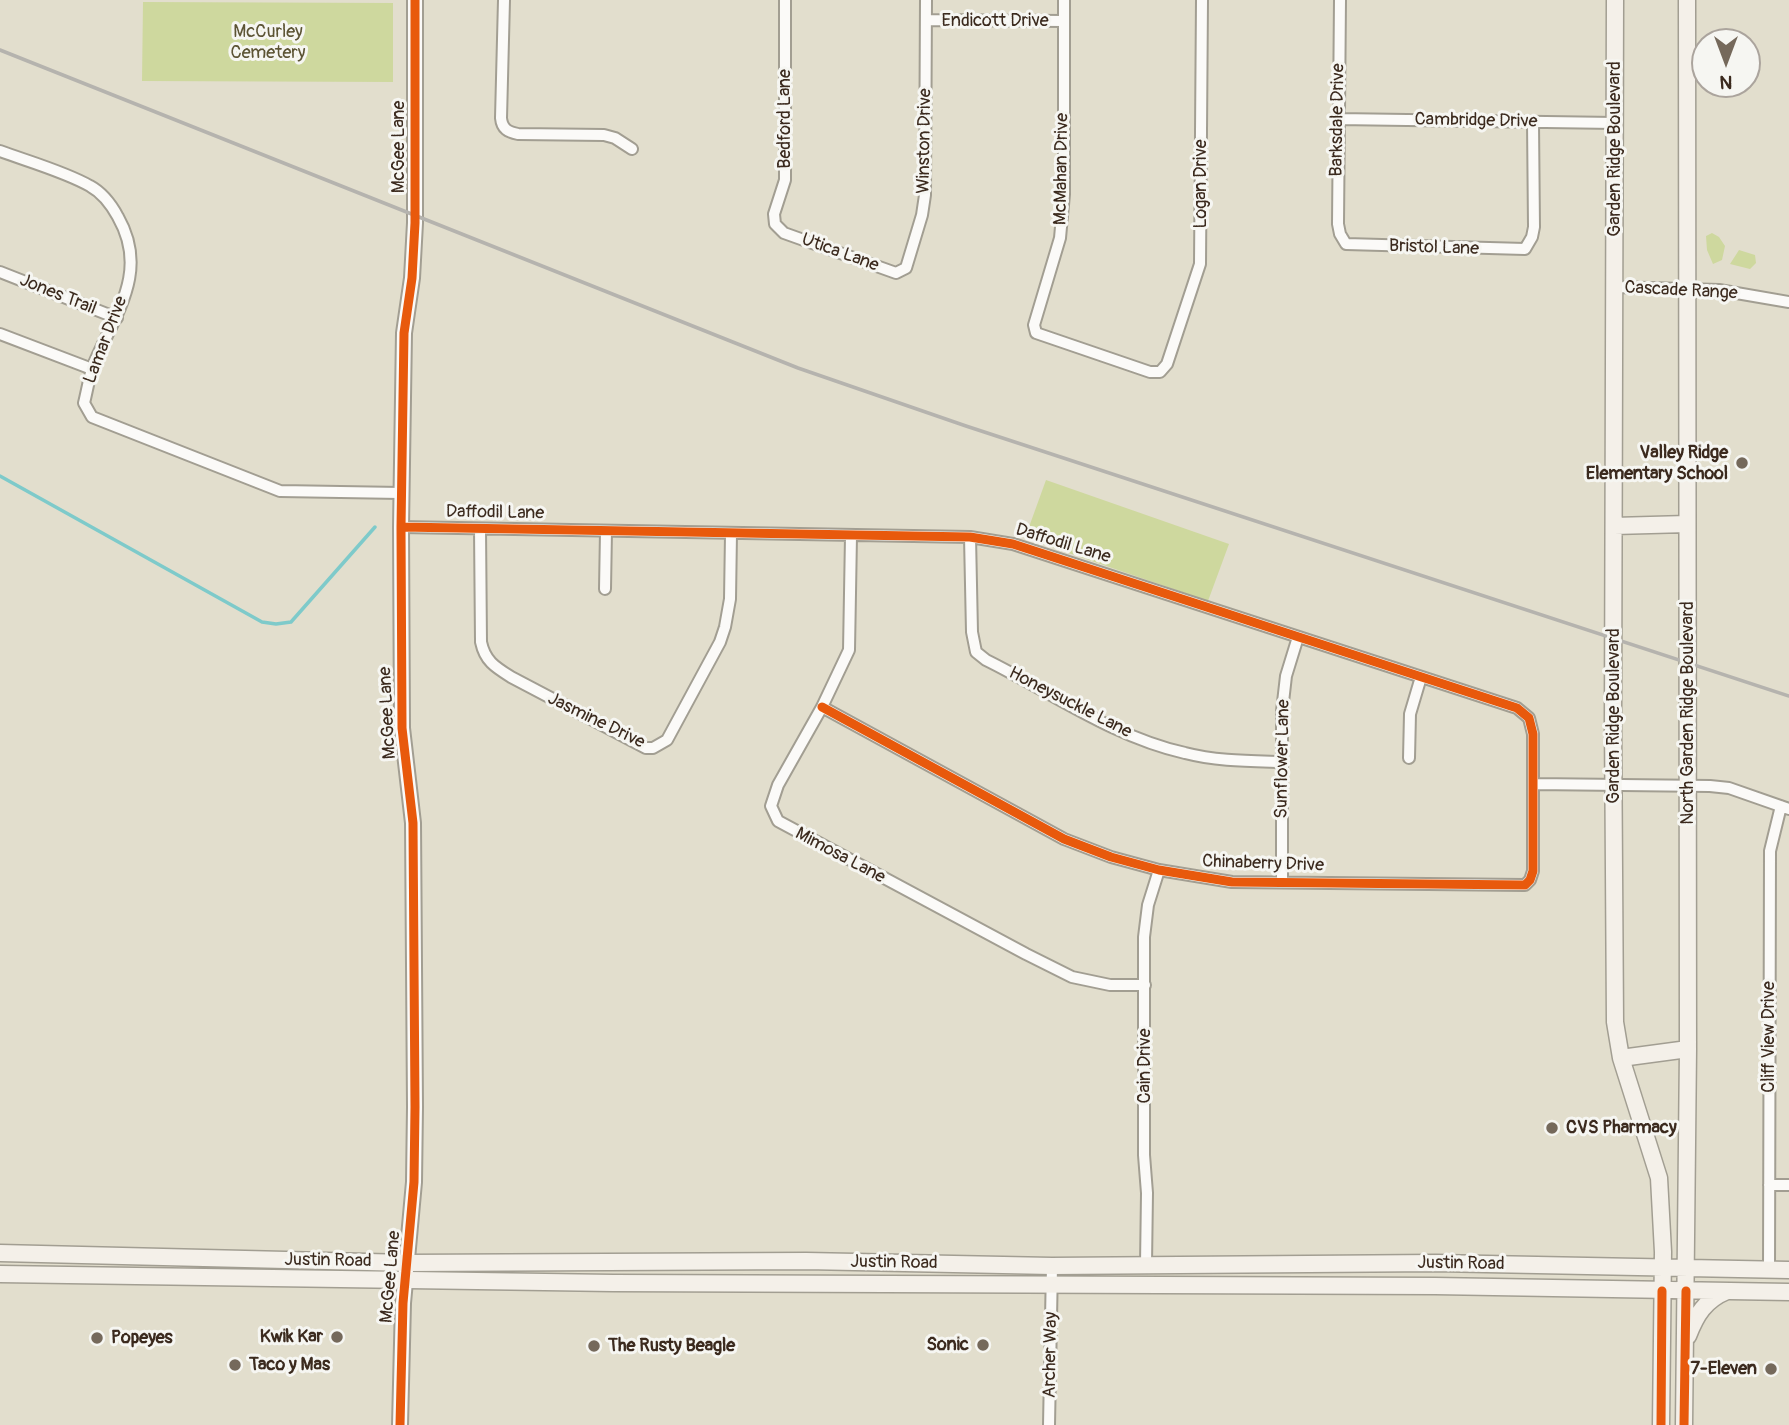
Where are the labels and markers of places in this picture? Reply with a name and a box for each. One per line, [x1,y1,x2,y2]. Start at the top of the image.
place label: Valley Ridge Elementary School [1586,442,1728,484]
marker: Valley Ridge Elementary School [1734,455,1750,471]
place label: CVS Pharmacy [1566,1117,1677,1139]
marker: CVS Pharmacy [1544,1120,1560,1136]
place label: Kwik Kar [260,1326,323,1348]
place label: Popeyes [111,1327,173,1349]
marker: Kwik Kar [329,1329,345,1345]
marker: Popeyes [89,1330,105,1346]
place label: Sonic [926,1334,969,1356]
place label: The Rusty Beagle [608,1335,735,1357]
marker: Sonic [975,1337,991,1353]
marker: The Rusty Beagle [586,1338,602,1354]
place label: Taco y Mas [249,1354,330,1376]
marker: Taco y Mas [227,1357,243,1373]
place label: 7-Eleven [1690,1358,1757,1380]
marker: 7-Eleven [1763,1361,1779,1377]

